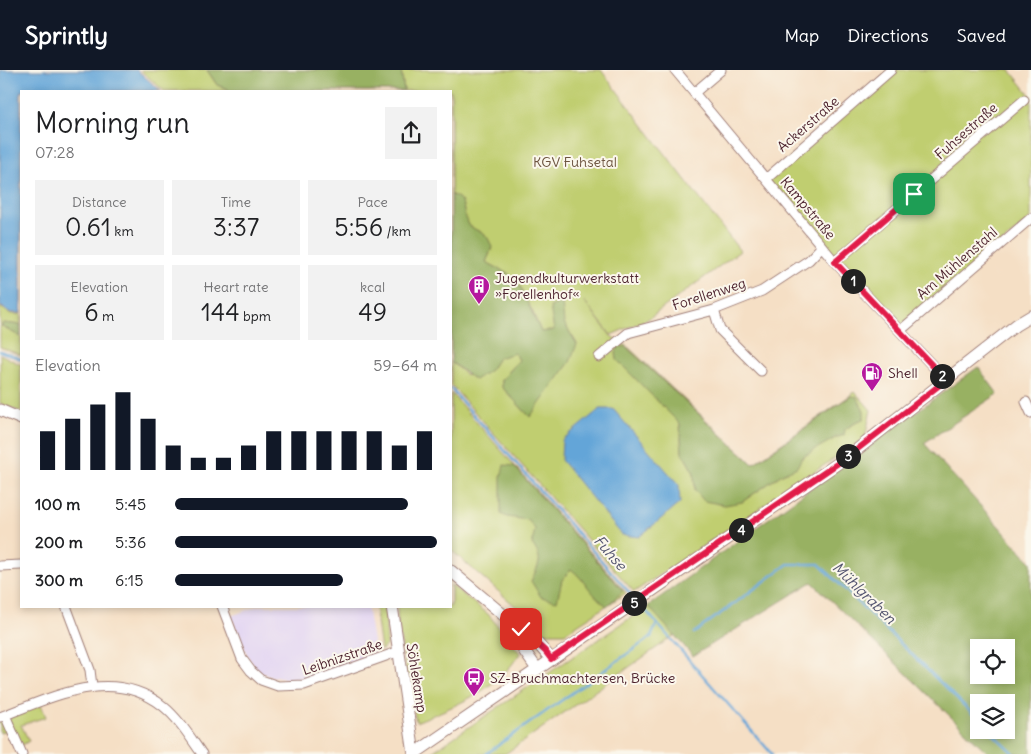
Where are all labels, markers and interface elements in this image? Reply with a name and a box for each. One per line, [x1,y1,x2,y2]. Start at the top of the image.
text: Sprintly [25,20,108,50]
text: Map [784,24,819,47]
text: Directions [847,24,929,47]
text: Saved [957,24,1006,47]
street label: Ackerstraße [773,92,843,156]
street label: Fuhsestraße [931,99,1001,163]
text: Morning run [35,105,190,141]
button: share [385,107,437,159]
text: 07:28 [35,142,75,162]
park label: KGV Fuhsetal [533,153,617,171]
street label: Kampstraße [776,173,840,243]
pin [893,173,935,215]
icon: arrive [900,180,928,208]
text: Distance [72,193,127,211]
text: Time [221,193,251,211]
text: Pace [357,193,388,211]
text: 0.61 [65,211,111,243]
text: 3:37 [213,211,259,243]
text: 5:56 [334,211,383,243]
text: km [111,222,134,240]
text: /km [383,222,411,240]
street label: Am Mühlenstahl [913,223,1001,303]
pin: 1 [840,268,866,294]
place label: Jugendkulturwerkstatt »Forellenhof« [495,269,639,303]
text: 1 [851,272,856,290]
building icon: Jugendkulturwerkstatt »Forellenhof« [467,274,491,305]
street label: Forellenweg [670,274,748,314]
text: Elevation [71,278,128,296]
text: Heart rate [204,278,268,296]
text: kcal [360,278,385,296]
text: 6 [84,296,99,328]
text: 144 [201,296,240,328]
text: 49 [358,296,387,328]
text: m [99,307,114,325]
text: bpm [240,307,271,325]
text: Elevation [35,355,101,375]
text: 59–64 m [373,355,437,375]
fuel station icon: Shell [860,361,884,392]
place label: Shell [888,364,918,382]
pin: 2 [930,364,954,388]
text: 2 [939,367,946,385]
pin: 3 [836,444,860,468]
text: 3 [845,447,852,465]
text: 100 m [35,494,80,514]
text: 5:45 [115,494,146,514]
pin: 4 [728,518,754,542]
text: 4 [737,521,746,539]
water label: Fuhse [590,531,631,575]
text: 200 m [35,532,83,552]
text: 5:36 [115,532,146,552]
water label: Mühlgraben [829,558,900,628]
text: 300 m [35,570,83,590]
text: 6:15 [115,570,143,590]
pin: 5 [622,590,646,616]
text: 5 [630,594,639,612]
pin [500,608,542,650]
icon: check [507,615,535,643]
street label: Leibnizstraße [300,635,384,679]
map controls [970,639,1015,739]
button: locate [970,639,1015,684]
street label: Söhlekamp [403,642,431,714]
bus stop icon: SZ-Bruchmachtersen, Brücke [462,666,486,697]
place label: SZ-Bruchmachtersen, Brücke [490,669,675,687]
button: layers [970,694,1015,739]

